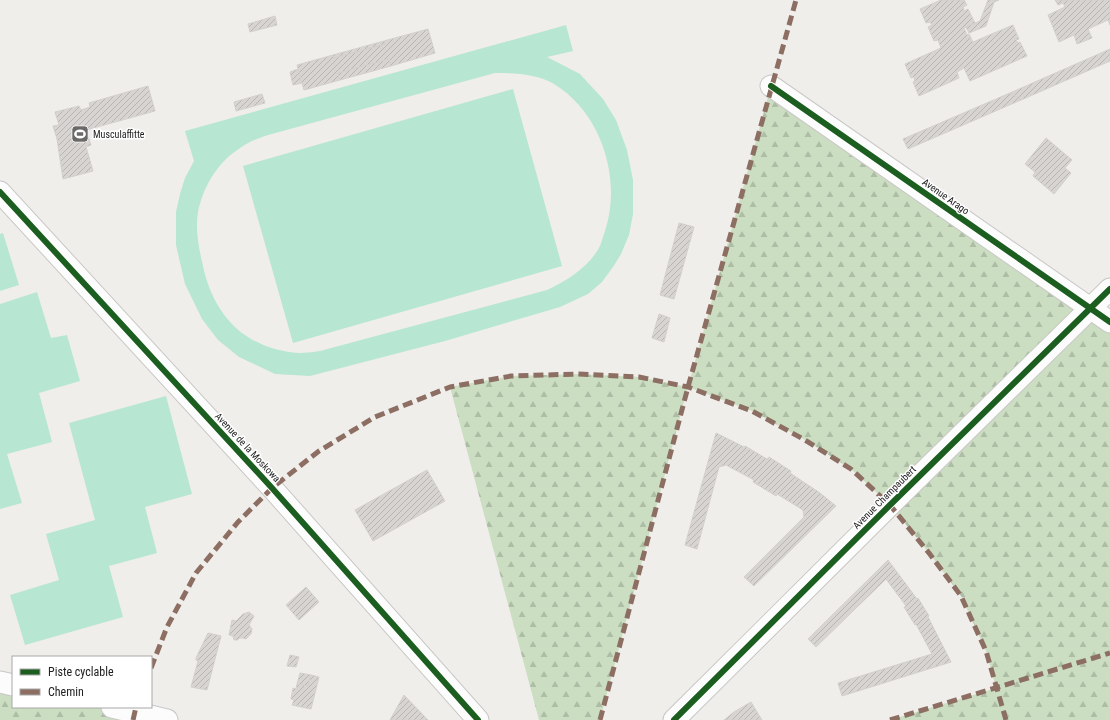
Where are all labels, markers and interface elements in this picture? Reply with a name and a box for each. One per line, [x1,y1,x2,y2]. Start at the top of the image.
sports icon: Musculaffitte [70,124,90,144]
place label: Musculaffitte [93,129,145,140]
street label: Avenue Arago [920,176,971,217]
street label: Avenue de la Moskowa [213,411,283,484]
street label: Avenue Champaubert [851,464,918,531]
legend [12,656,152,708]
text: Piste cyclable [48,665,114,679]
text: Chemin [48,685,84,699]

